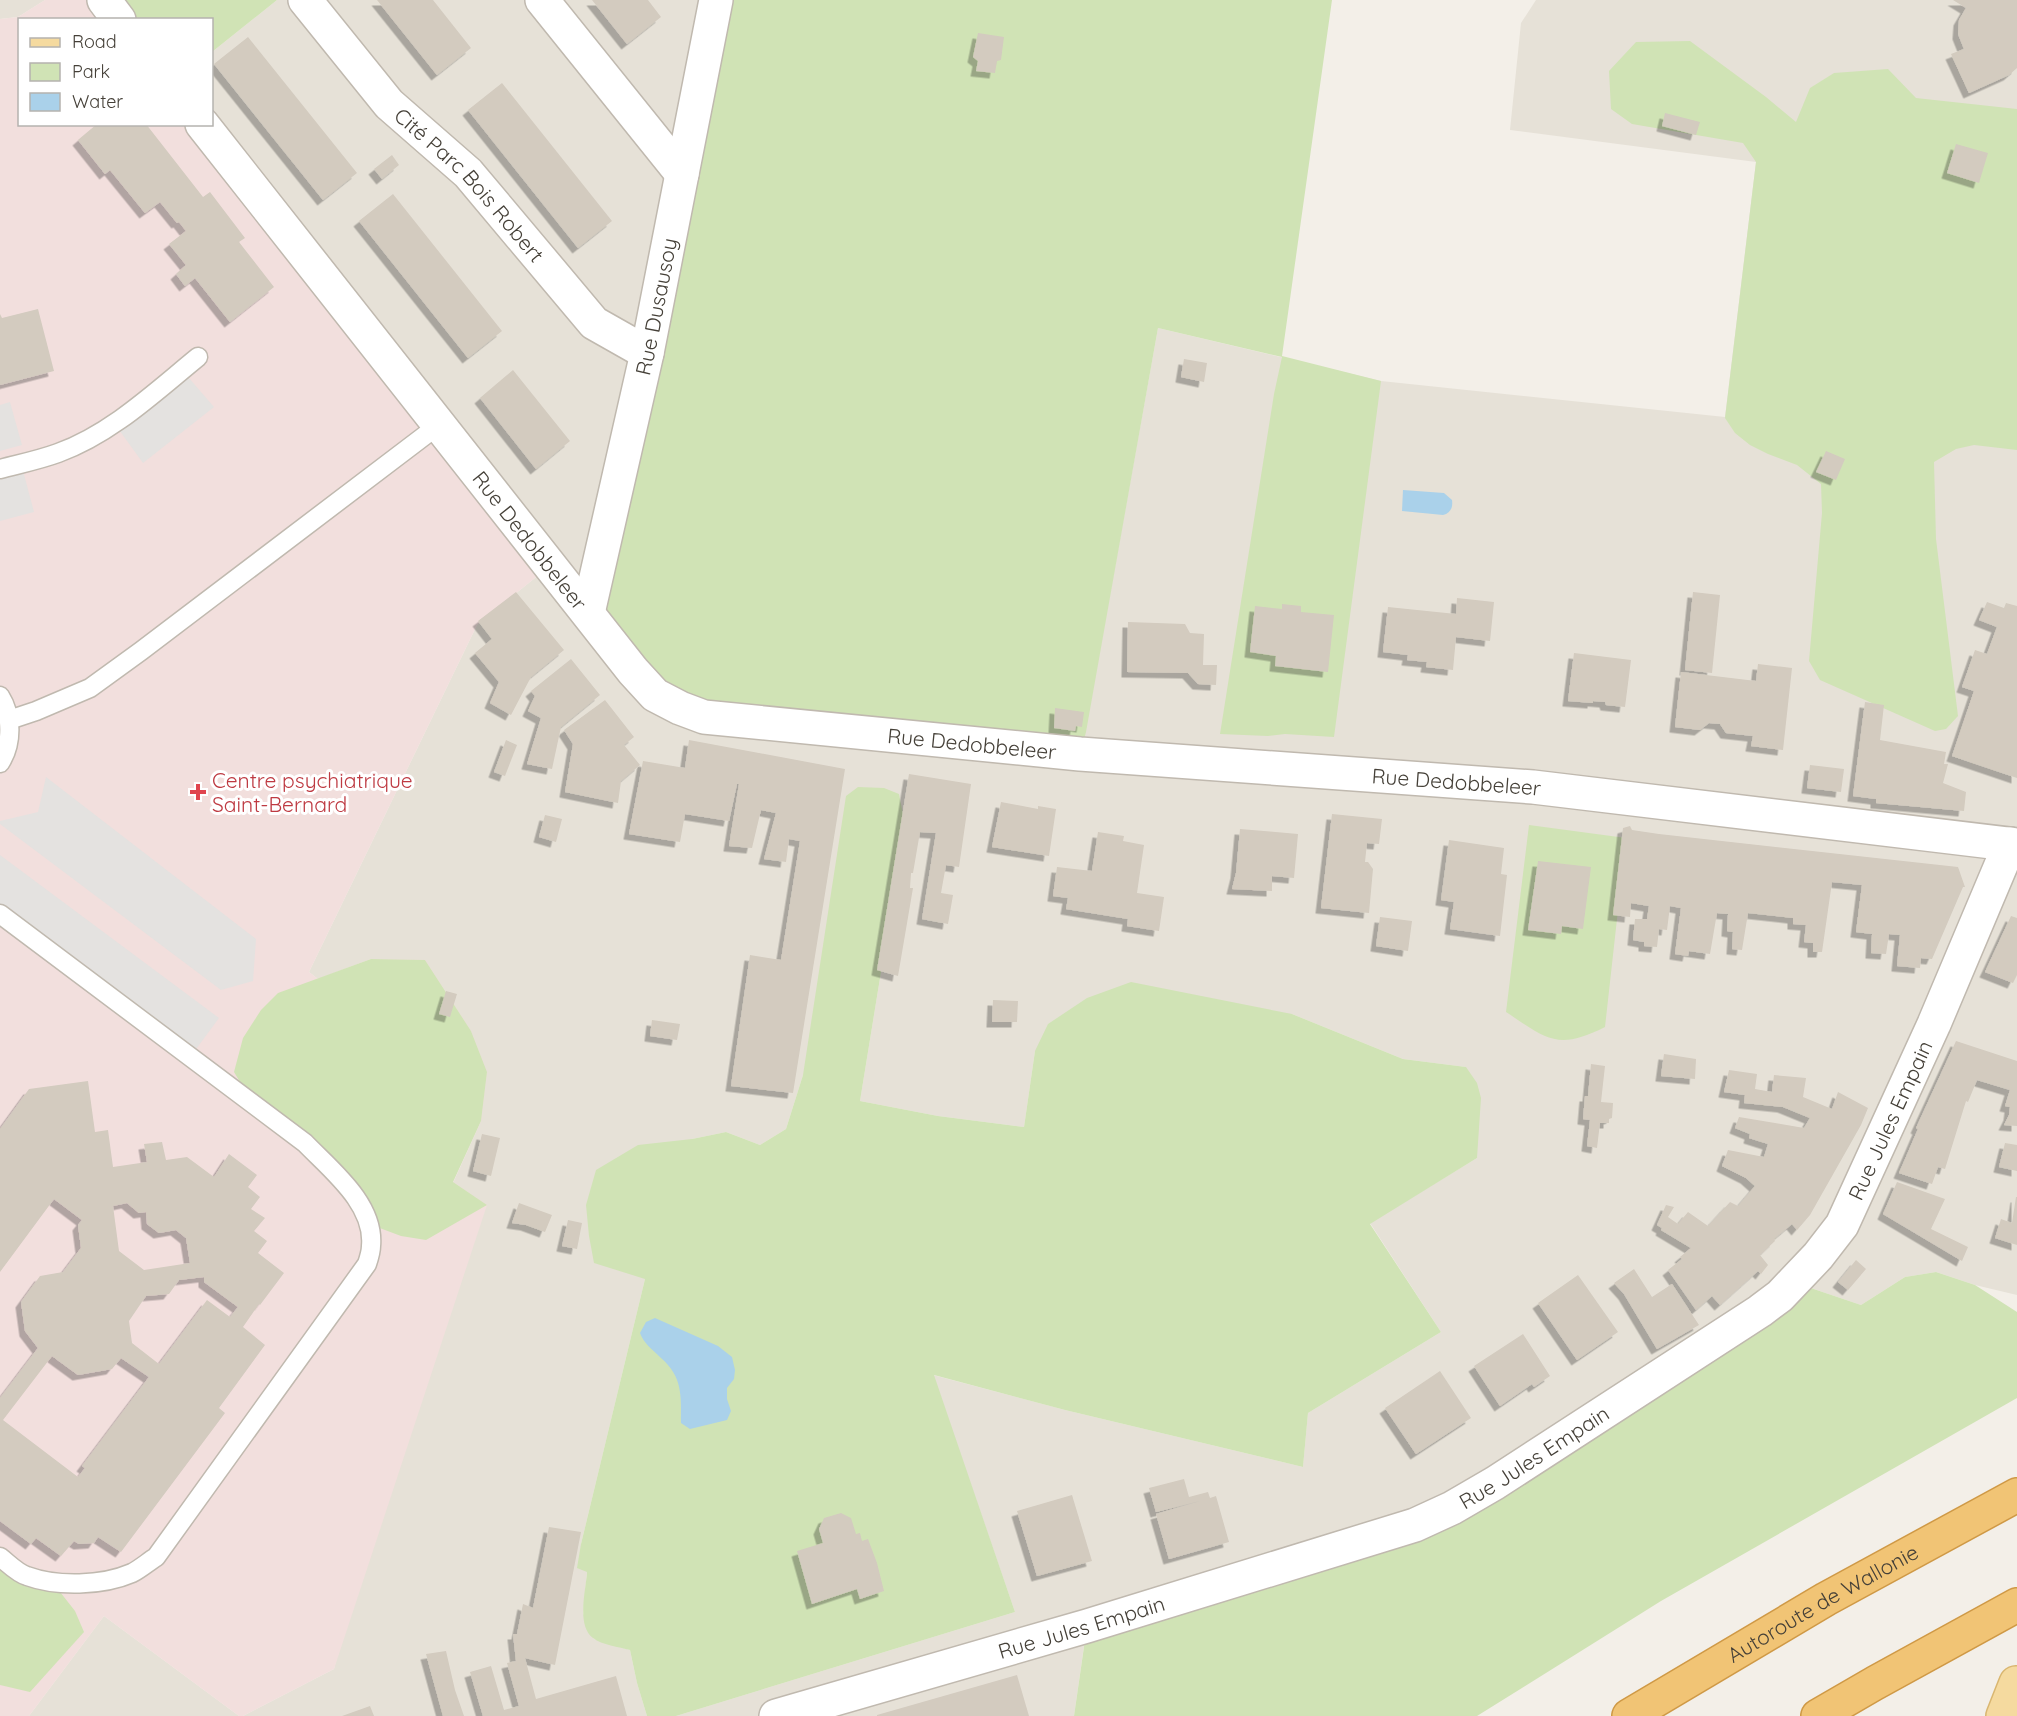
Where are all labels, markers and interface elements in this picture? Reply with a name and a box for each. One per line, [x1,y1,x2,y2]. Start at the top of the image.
legend [18,18,213,126]
text: Road [72,30,117,53]
text: Park [72,60,110,83]
text: Water [72,90,123,113]
street label: Cité Parc Bois Robert [389,102,550,267]
street label: Rue Dusausoy [629,236,682,378]
street label: Rue Dedobbeleer [467,466,593,615]
street label: Rue Dedobbeleer [886,722,1058,765]
street label: Rue Dedobbeleer [1371,762,1543,801]
place label: Centre psychiatrique Saint-Bernard [212,767,413,817]
marker: Centre psychiatrique Saint-Bernard [189,783,207,801]
street label: Rue Jules Empain [1842,1036,1938,1204]
street label: Rue Jules Empain [1454,1400,1614,1514]
street label: Autoroute de Wallonie [1722,1538,1922,1668]
street label: Rue Jules Empain [995,1590,1168,1664]

